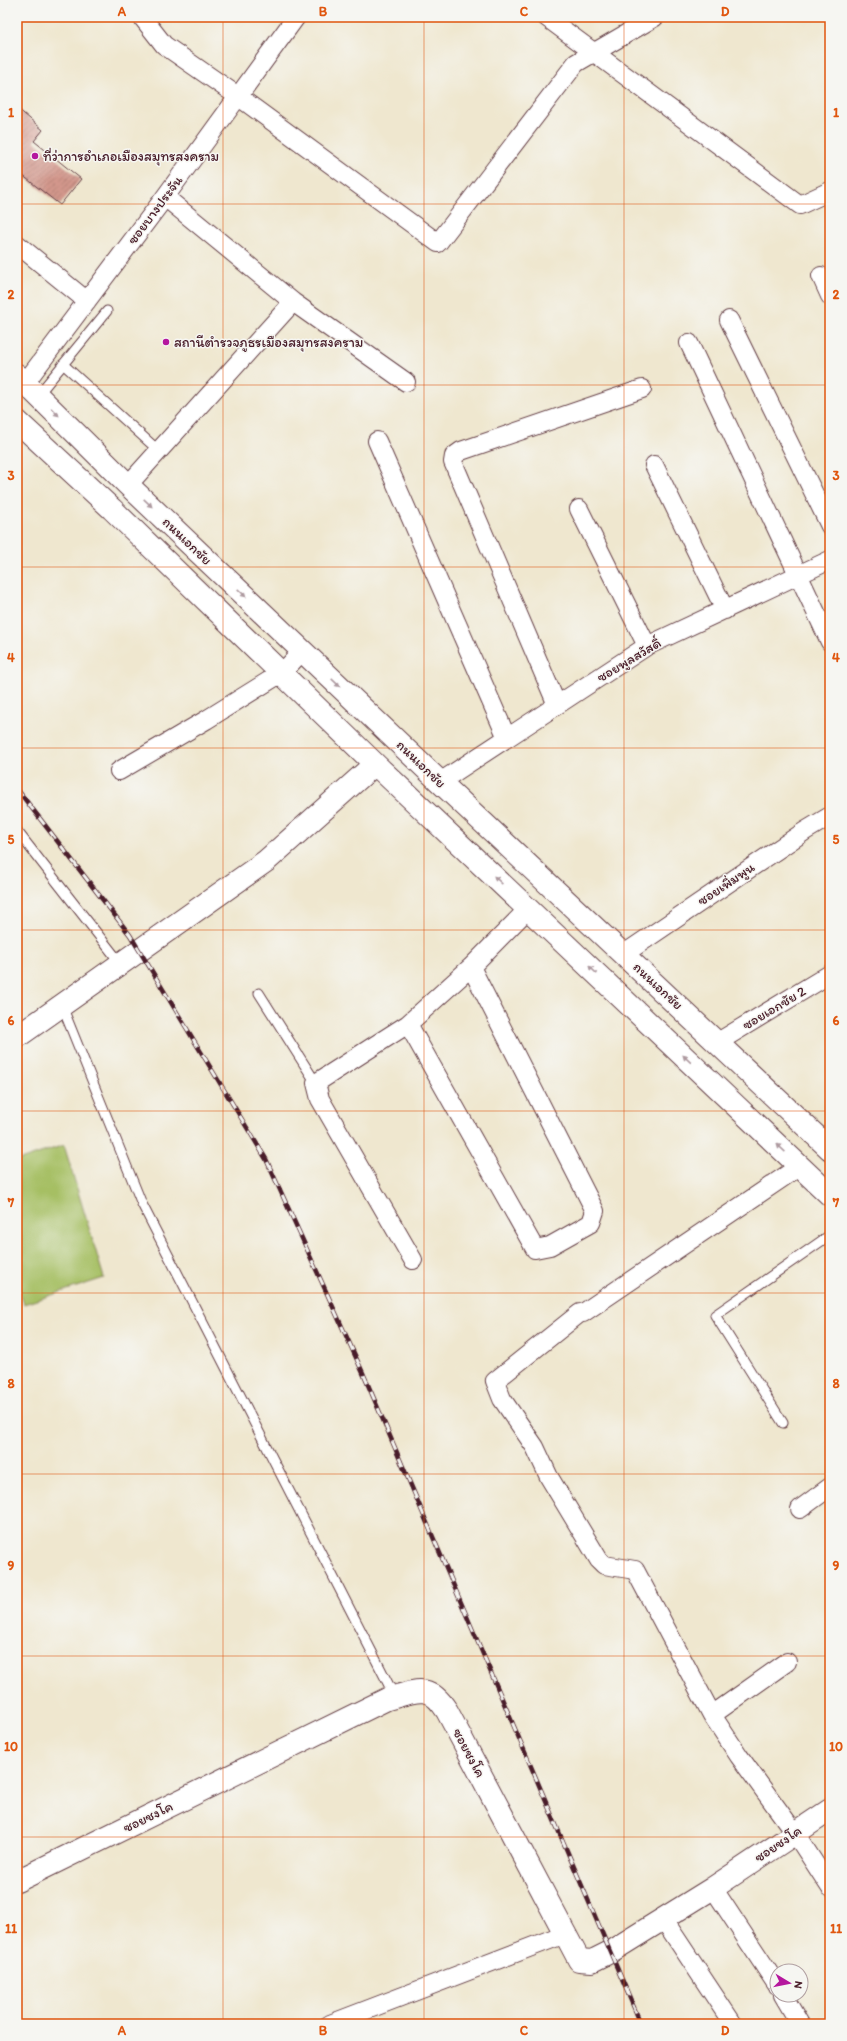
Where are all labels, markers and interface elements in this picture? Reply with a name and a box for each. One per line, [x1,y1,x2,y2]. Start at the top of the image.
text: A [117,4,127,19]
text: B [319,4,328,19]
text: C [520,4,529,19]
text: D [721,4,730,19]
text: 1 [8,105,14,120]
text: 1 [833,105,839,120]
place label: ที่ว่าการอำเภอเมืองสมุทรสงคราม [43,147,219,166]
marker: ที่ว่าการอำเภอเมืองสมุทรสงคราม [30,151,40,161]
street label: ซอยบางประจัน [124,172,186,248]
text: 2 [8,287,15,302]
text: 2 [833,287,840,302]
place label: สถานีตำรวจภูธรเมืองสมุทรสงคราม [174,334,363,352]
marker: สถานีตำรวจภูธรเมืองสมุทรสงคราม [161,337,171,347]
one-way arrow [50,407,60,417]
text: 3 [7,468,15,483]
text: 3 [832,468,840,483]
one-way arrow [143,498,153,508]
street label: ถนนเอกชัย [159,513,215,569]
one-way arrow [237,588,247,598]
street label: ซอยพูลสวัสดิ์ [593,633,665,687]
text: 4 [7,650,15,665]
text: 4 [832,650,840,665]
one-way arrow [331,678,341,688]
street label: ถนนเอกชัย [393,736,449,792]
text: 5 [8,832,15,847]
text: 5 [833,832,840,847]
street label: ซอยเพิ่มพูน [694,859,758,910]
one-way arrow [493,876,503,885]
street label: ถนนเอกชัย [629,959,687,1013]
one-way arrow [588,965,598,975]
street label: ซอยเอกชัย 2 [739,982,809,1034]
text: 6 [8,1013,15,1028]
text: 6 [833,1013,840,1028]
one-way arrow [682,1054,692,1064]
one-way arrow [776,1144,786,1153]
text: 7 [7,1195,15,1210]
text: 7 [832,1195,840,1210]
text: 8 [7,1376,15,1391]
text: 8 [832,1376,840,1391]
text: 9 [8,1558,15,1573]
text: 9 [833,1558,840,1573]
street label: ซอยชงโค [449,1725,489,1781]
text: 10 [4,1739,18,1754]
text: 10 [829,1739,843,1754]
street label: ซอยชงโค [120,1798,176,1836]
street label: ซอยชงโค [751,1822,805,1866]
text: 11 [5,1921,17,1936]
text: 11 [830,1921,842,1936]
north arrow [769,1963,809,2003]
text: N [791,1980,805,1989]
text: A [117,2023,127,2038]
text: B [319,2023,328,2038]
text: C [520,2023,529,2038]
text: D [721,2023,730,2038]

